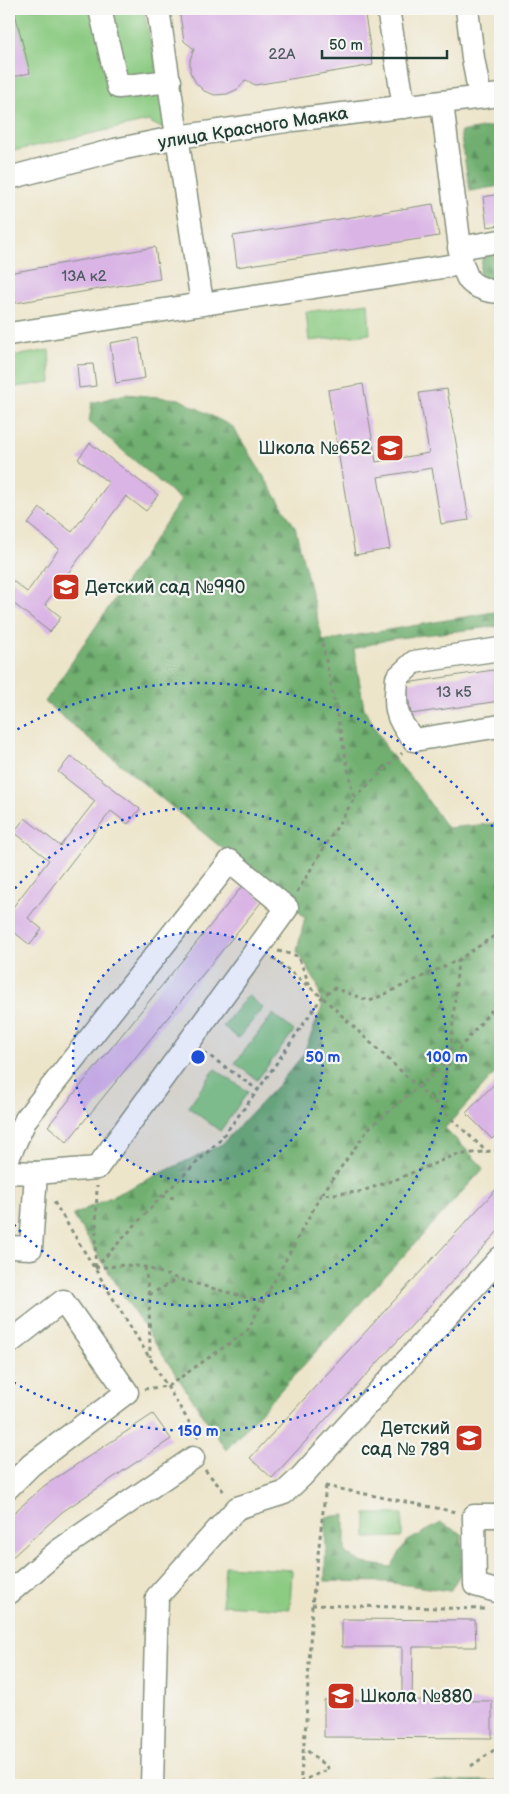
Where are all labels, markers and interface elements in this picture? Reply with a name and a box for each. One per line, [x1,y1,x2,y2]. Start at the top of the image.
scale bar [322,28,446,60]
text: 50 m [329,36,363,55]
house number: 22А [269,45,296,64]
street label: улица Красного Маяка [157,103,350,153]
house number: 13А к2 [61,267,107,286]
school or university icon: Школа №652 [375,433,405,463]
place label: Школа №652 [258,438,371,459]
school or university icon: Детский сад №990 [51,572,81,602]
place label: Детский сад №990 [85,577,245,598]
house number: 13 к5 [436,683,472,702]
centre of rings [189,1048,207,1066]
text: 50 m [306,1048,341,1067]
text: 100 m [426,1048,468,1067]
place label: Детский сад № 789 [361,1418,450,1460]
text: 150 m [177,1422,219,1441]
school or university icon: Детский сад № 789 [454,1423,484,1453]
school or university icon: Школа №880 [326,1681,356,1711]
place label: Школа №880 [360,1686,473,1707]

